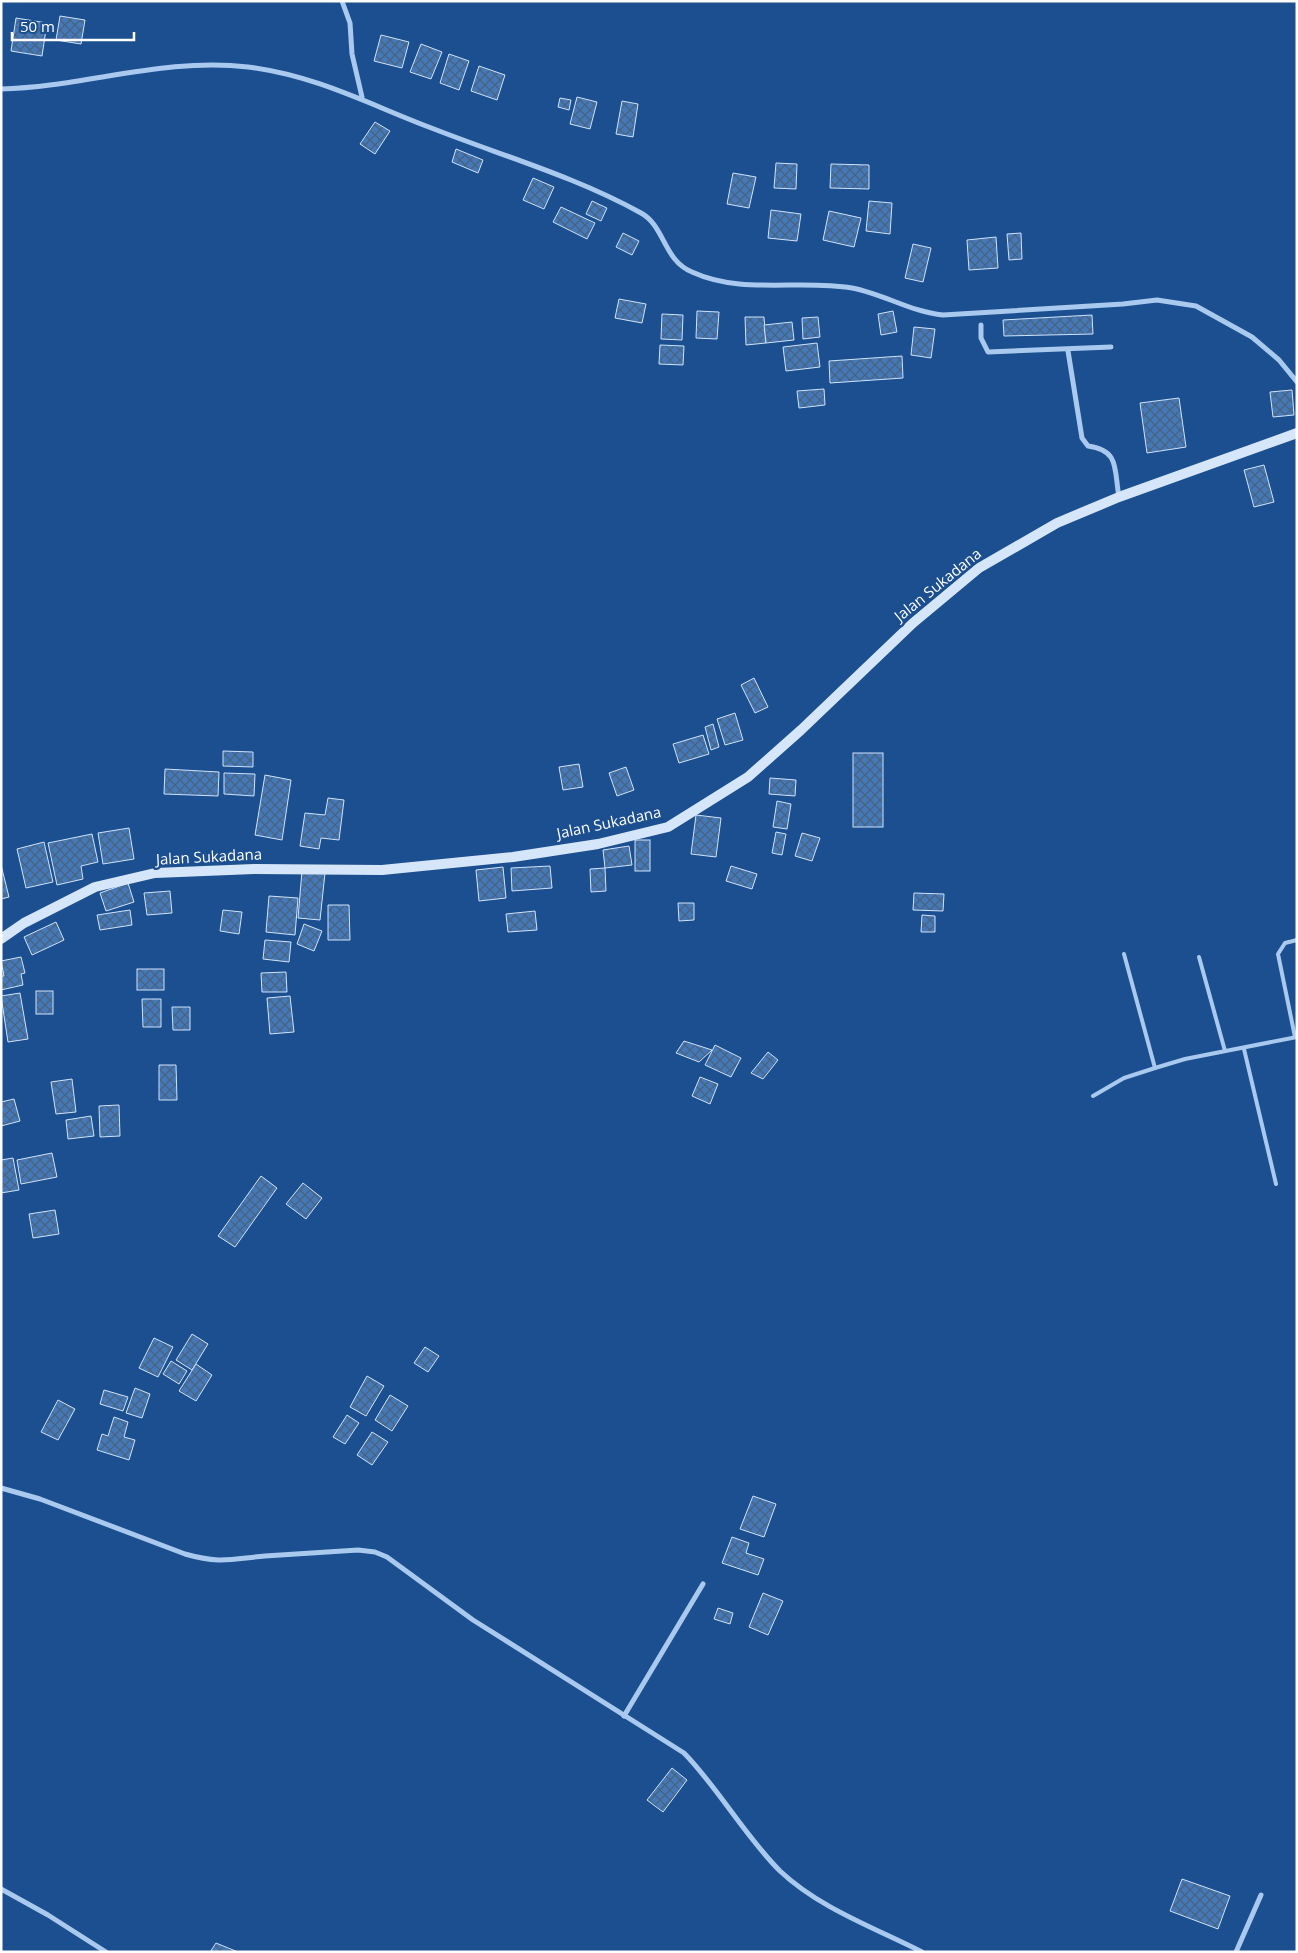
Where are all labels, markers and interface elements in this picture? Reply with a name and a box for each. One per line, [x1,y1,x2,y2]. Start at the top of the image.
scale bar [12,10,135,42]
text: 50 m [20,16,55,36]
street label: Jalan Sukadana [888,543,985,627]
street label: Jalan Sukadana [553,801,663,843]
street label: Jalan Sukadana [153,843,263,869]

